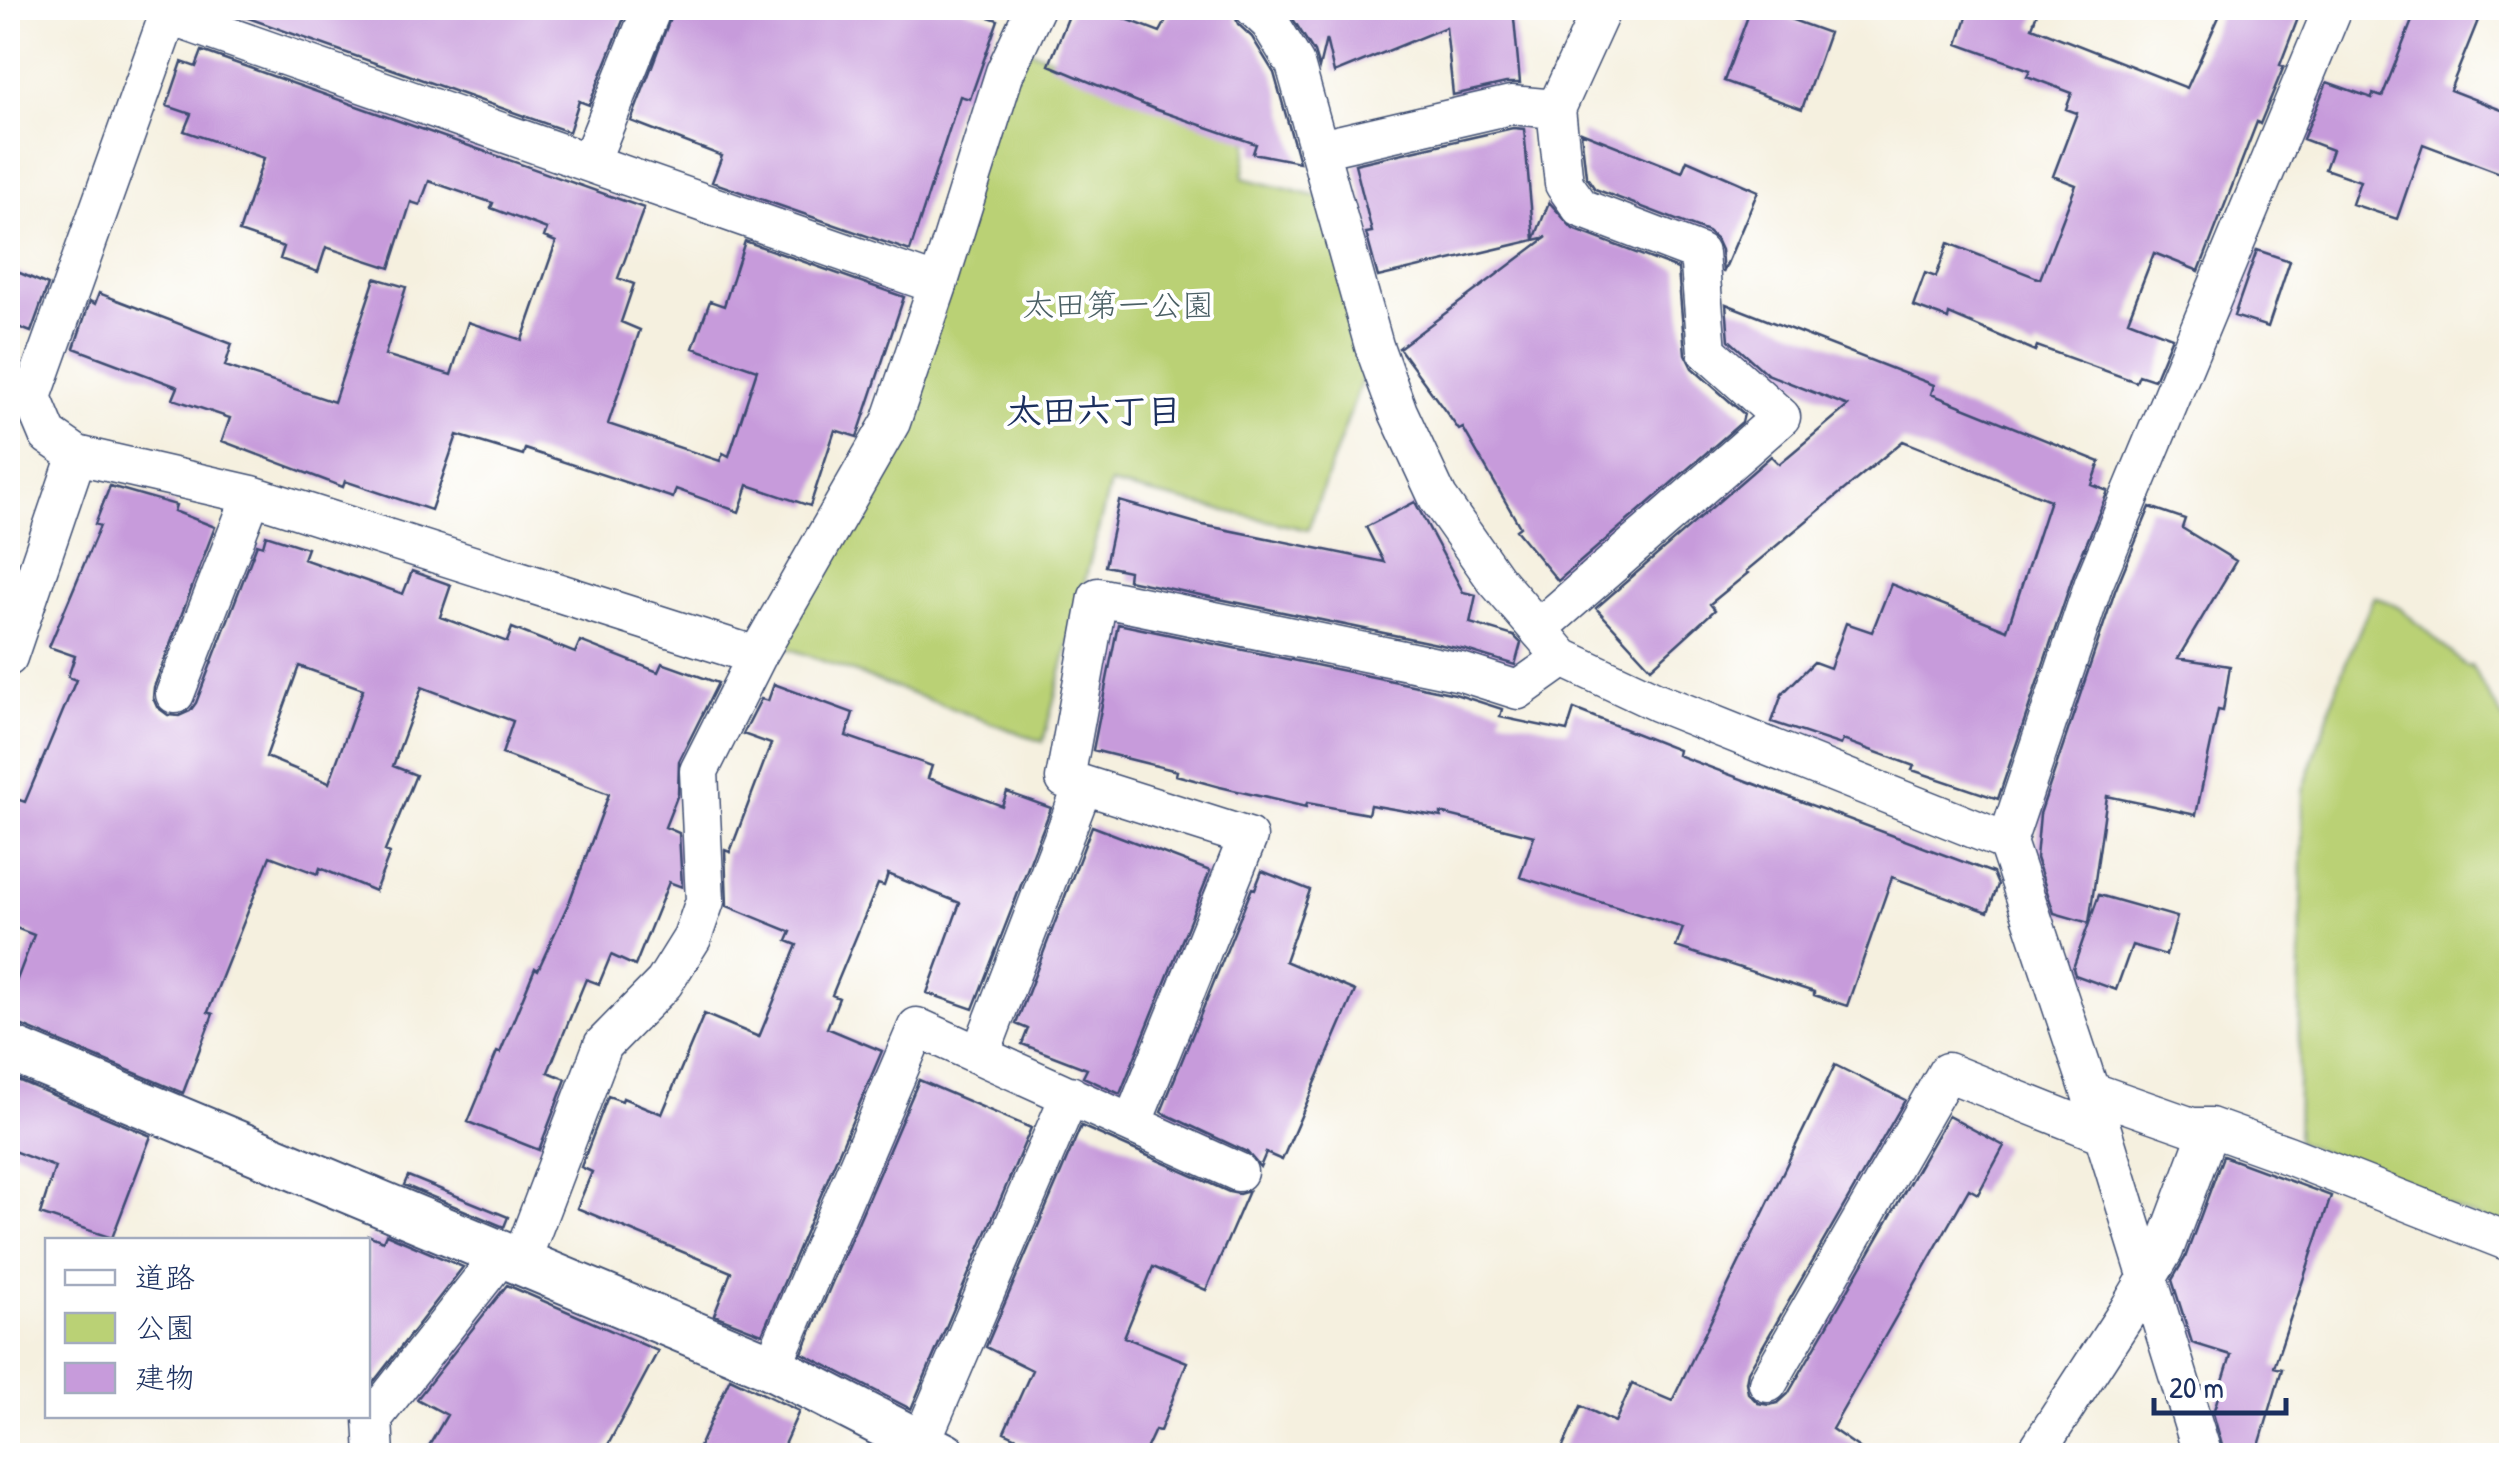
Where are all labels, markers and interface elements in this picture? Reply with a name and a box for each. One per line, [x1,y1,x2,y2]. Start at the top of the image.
park label: 太田第一公園 [1022,283,1214,326]
district label: 太田六丁目 [1006,387,1182,434]
legend [45,1238,370,1418]
text: 道路 [135,1257,195,1297]
text: 公園 [135,1307,195,1347]
scale bar [2154,1353,2286,1415]
text: 建物 [135,1357,195,1397]
text: 20 m [2169,1367,2224,1407]

